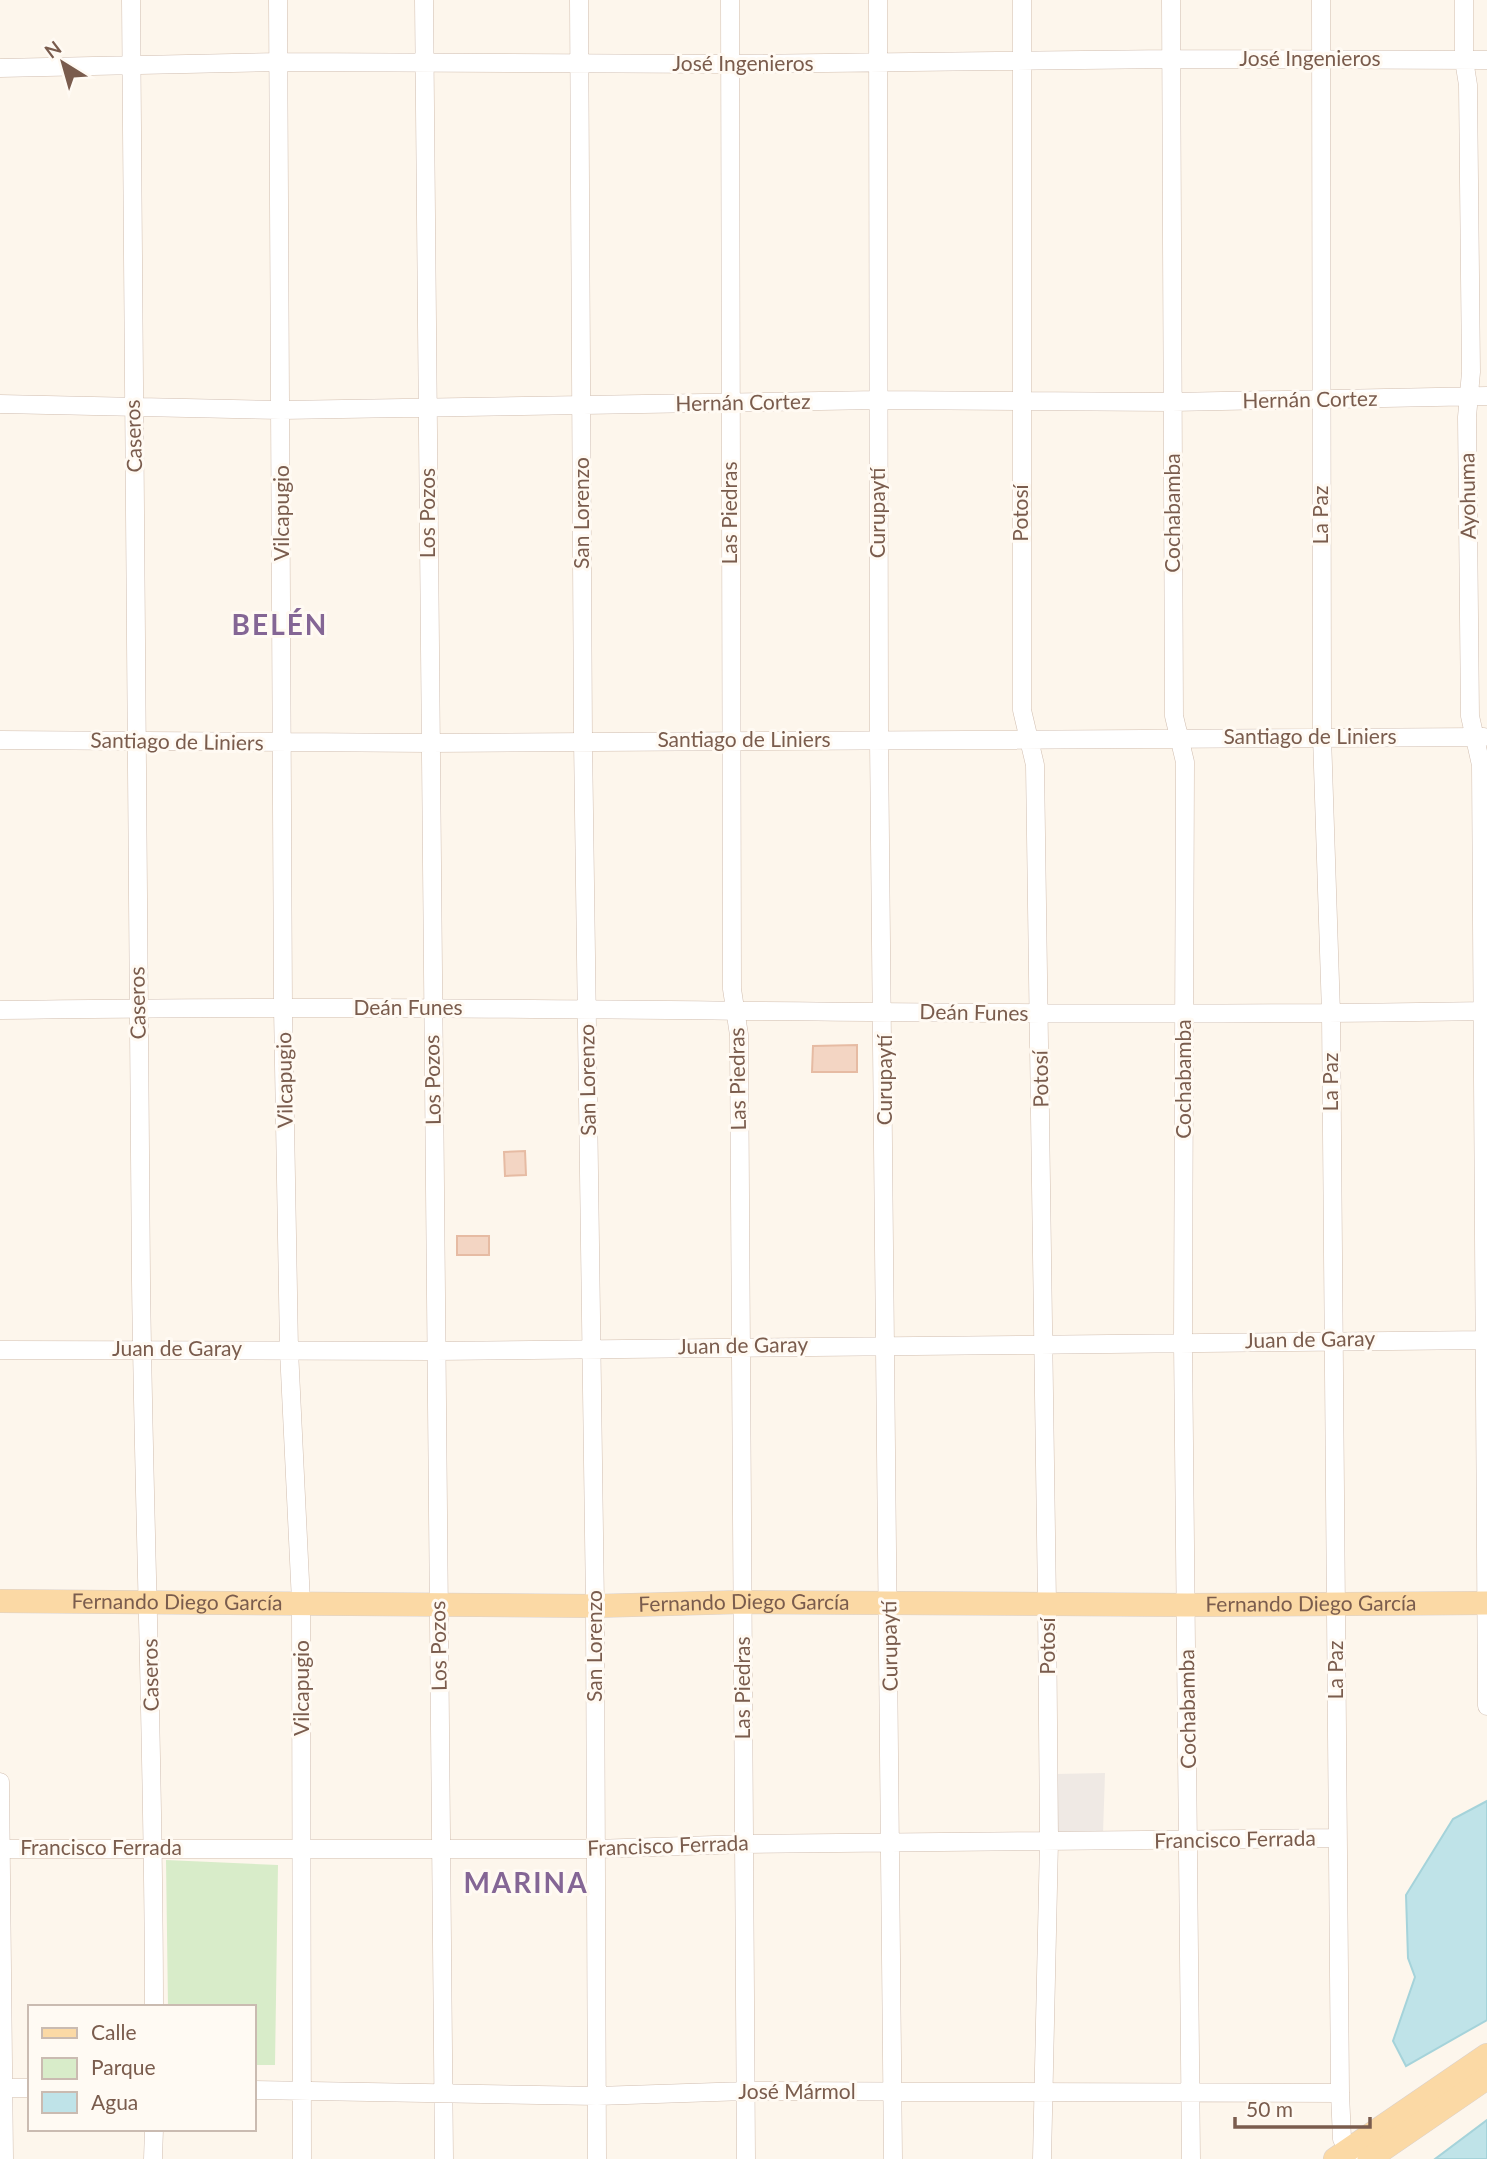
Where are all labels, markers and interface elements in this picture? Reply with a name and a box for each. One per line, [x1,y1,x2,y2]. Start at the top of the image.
north arrow [28,28,98,98]
text: N [40,35,65,63]
street label: José Ingenieros [1239,45,1381,70]
street label: José Ingenieros [672,50,814,75]
street label: Hernán Cortez [1242,385,1378,412]
street label: Hernán Cortez [675,388,811,415]
street label: Caseros [119,399,146,473]
street label: Ayohuma [1453,452,1480,540]
street label: Cochabamba [1159,453,1184,573]
street label: San Lorenzo [568,457,593,569]
street label: Las Piedras [716,461,741,565]
street label: Vilcapugio [268,465,293,561]
street label: Curupaytí [864,467,889,558]
street label: Los Pozos [414,468,439,558]
street label: Potosí [1007,483,1032,542]
street label: La Paz [1307,486,1332,544]
district label: BELÉN [232,607,328,641]
street label: Santiago de Liniers [1223,723,1397,748]
street label: Santiago de Liniers [90,726,264,755]
street label: Santiago de Liniers [657,726,831,751]
street label: Caseros [123,966,150,1040]
street label: Deán Funes [353,994,463,1019]
street label: Deán Funes [919,998,1029,1025]
street label: Cochabamba [1170,1019,1195,1139]
street label: San Lorenzo [573,1024,600,1136]
street label: Las Piedras [723,1027,750,1131]
street label: Vilcapugio [270,1032,297,1128]
street label: Curupaytí [871,1034,896,1125]
street label: Los Pozos [418,1035,445,1125]
street label: Potosí [1026,1049,1052,1108]
street label: La Paz [1317,1053,1342,1111]
street label: Juan de Garay [1245,1325,1375,1352]
street label: Juan de Garay [678,1331,808,1358]
street label: Juan de Garay [112,1335,242,1360]
street label: Fernando Diego García [71,1588,283,1614]
street label: Fernando Diego García [638,1588,850,1616]
street label: Fernando Diego García [1205,1589,1417,1616]
street label: San Lorenzo [581,1590,606,1702]
street label: Curupaytí [875,1599,902,1692]
street label: Los Pozos [424,1601,451,1691]
street label: Potosí [1034,1616,1059,1675]
street label: Las Piedras [729,1636,754,1740]
street label: Caseros [136,1638,163,1712]
street label: Vilcapugio [288,1640,313,1736]
street label: La Paz [1322,1641,1347,1699]
street label: Cochabamba [1173,1649,1200,1769]
street label: Francisco Ferrada [1154,1825,1316,1852]
street label: Francisco Ferrada [587,1829,749,1860]
street label: Francisco Ferrada [20,1834,182,1859]
district label: MARINA [463,1865,589,1899]
legend [28,2005,256,2131]
text: Calle [91,2019,136,2044]
text: Parque [91,2054,156,2079]
street label: José Mármol [738,2078,856,2103]
scale bar [1235,2086,1370,2130]
text: Agua [91,2089,138,2114]
text: 50 m [1246,2096,1293,2121]

